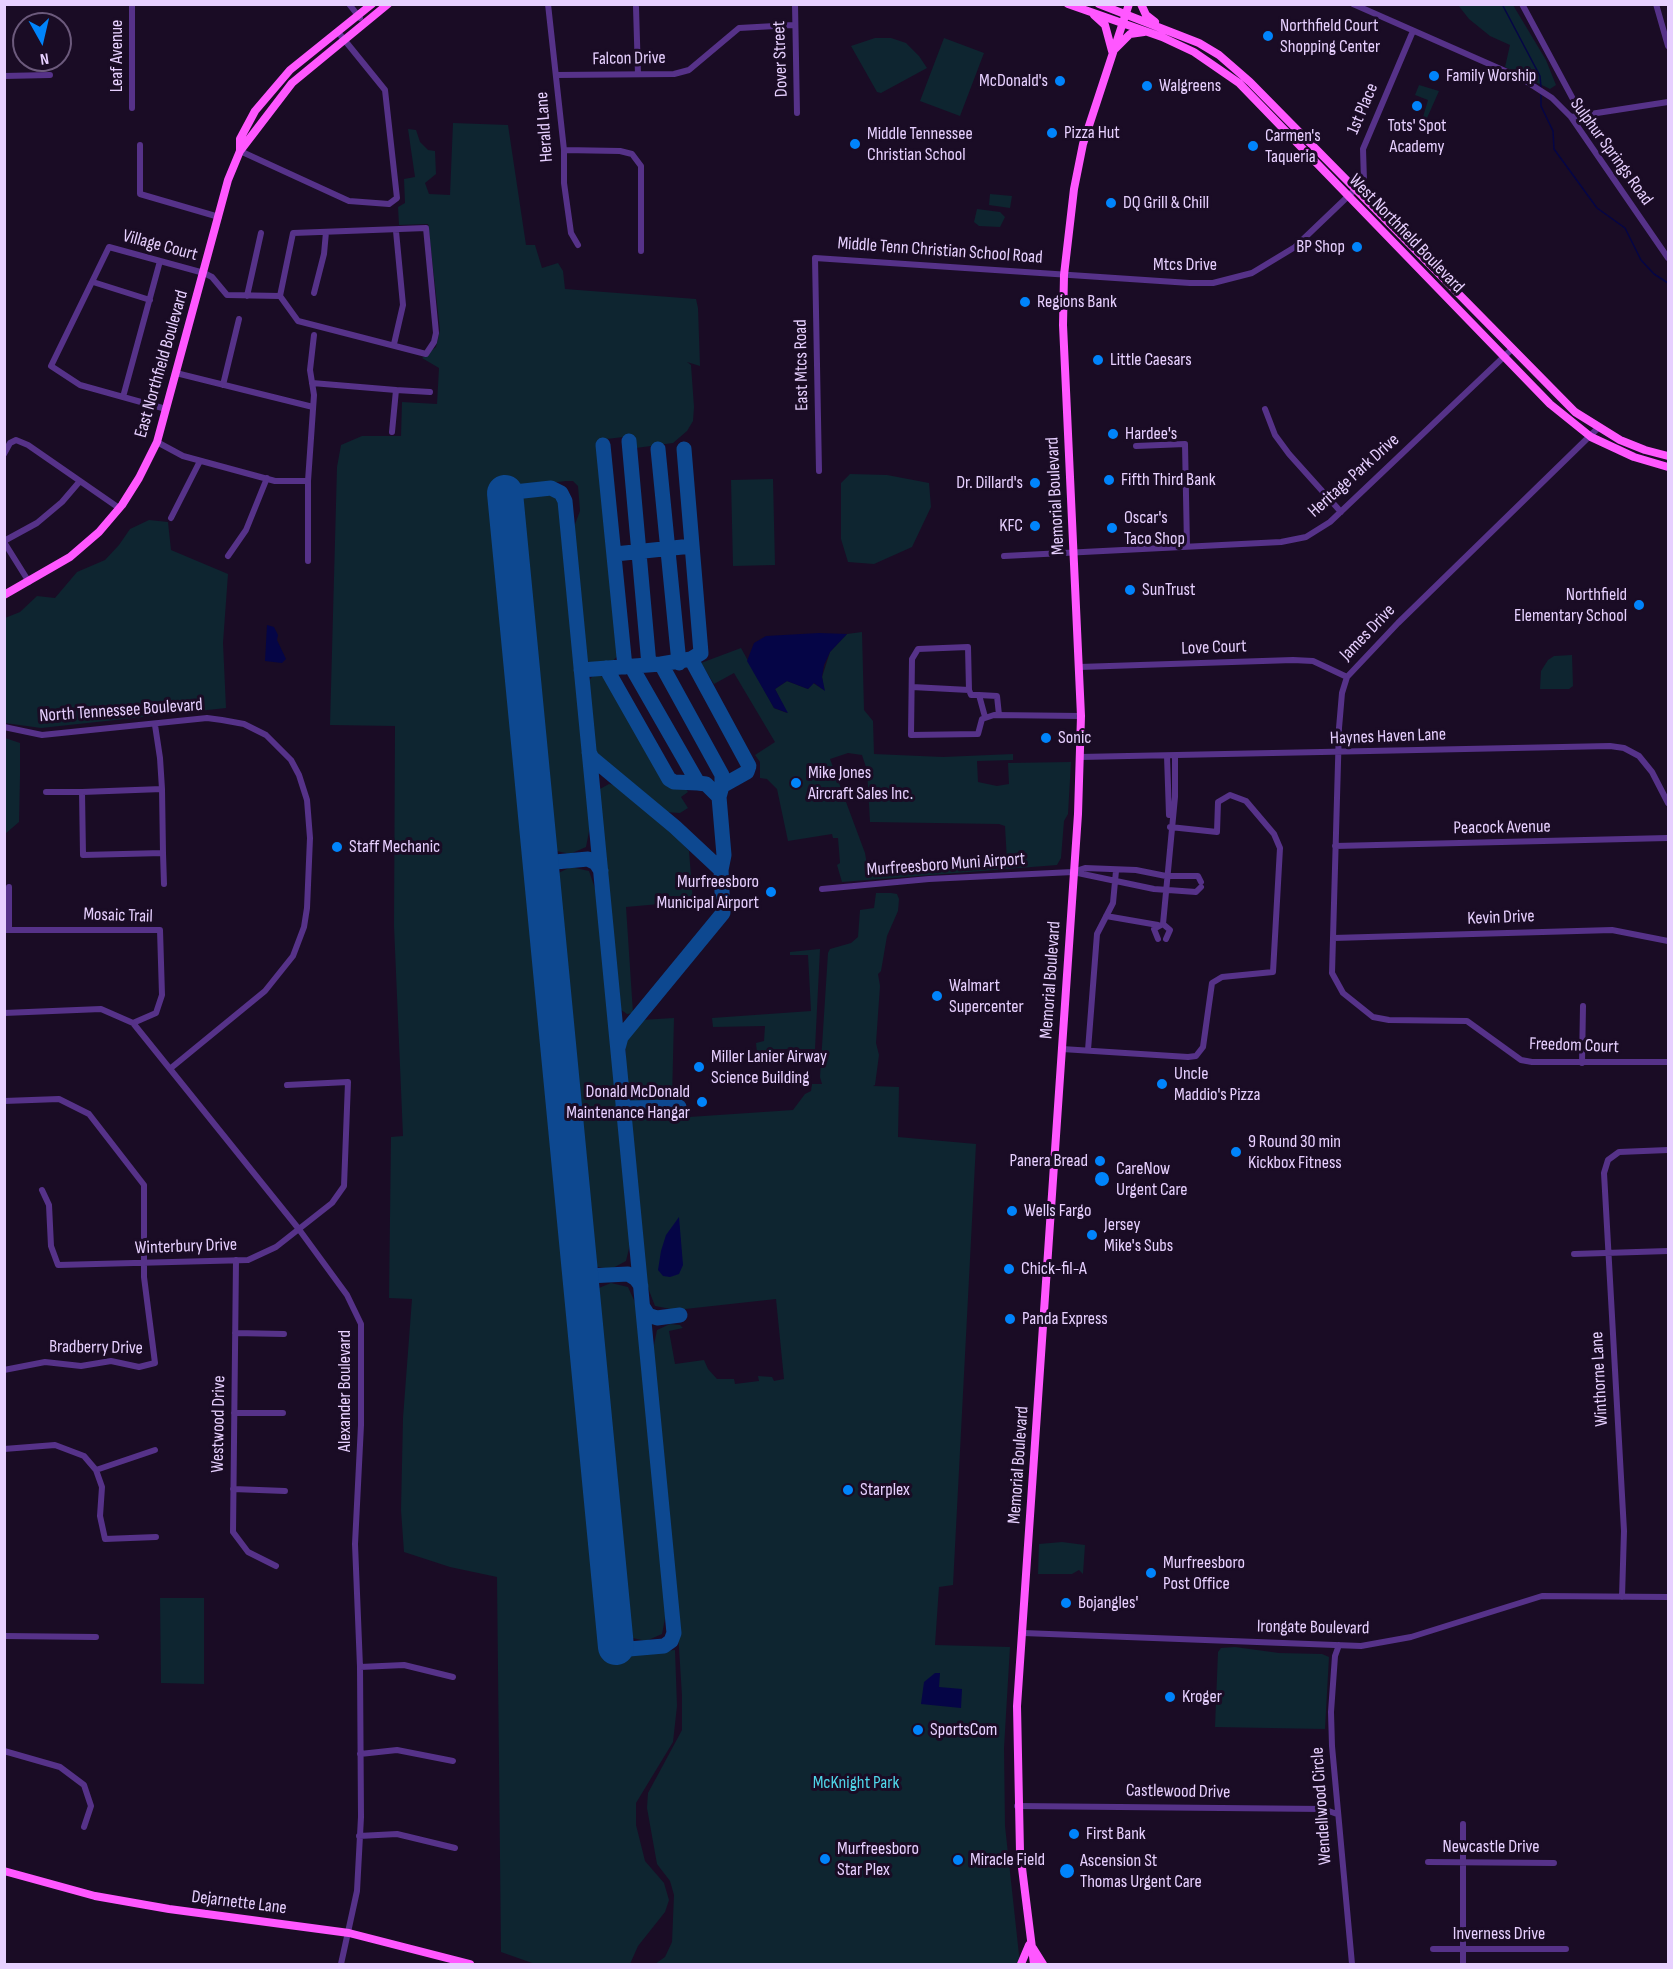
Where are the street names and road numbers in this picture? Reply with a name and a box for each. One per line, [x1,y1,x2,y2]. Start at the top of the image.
street label: Leaf Avenue [106,20,128,92]
street label: Dover Street [769,21,793,97]
street label: Falcon Drive [592,48,666,70]
street label: 1st Place [1343,80,1383,138]
street label: Herald Lane [532,91,558,163]
street label: Sulphur Springs Road [1565,94,1657,210]
street label: West Northfield Boulevard [1344,170,1468,298]
street label: Village Court [120,226,200,266]
street label: Middle Tenn Christian School Road [837,233,1043,269]
street label: Mtcs Drive [1153,254,1217,276]
street label: East Northfield Boulevard [131,288,193,440]
street label: East Mtcs Road [790,319,814,411]
street label: Heritage Park Drive [1304,429,1404,523]
street label: Memorial Boulevard [1042,436,1070,556]
street label: James Drive [1336,600,1400,666]
street label: Love Court [1181,636,1247,660]
street label: North Tennessee Boulevard [39,695,203,727]
street label: Haynes Haven Lane [1330,724,1446,750]
street label: Peacock Avenue [1453,816,1551,840]
street label: Murfreesboro Muni Airport [866,849,1026,881]
street label: Mosaic Trail [83,904,153,928]
street label: Kevin Drive [1467,906,1535,930]
street label: Memorial Boulevard [1036,920,1066,1040]
street label: Freedom Court [1529,1034,1619,1058]
street label: Winterbury Drive [135,1234,237,1260]
street label: Alexander Boulevard [334,1330,356,1452]
street label: Winthorne Lane [1587,1331,1613,1427]
street label: Bradberry Drive [49,1336,143,1360]
street label: Westwood Drive [207,1375,231,1473]
street label: Memorial Boulevard [1004,1405,1034,1525]
street label: Irongate Boulevard [1257,1616,1369,1640]
street label: Wendellwood Circle [1307,1746,1337,1866]
street label: Castlewood Drive [1126,1780,1230,1804]
street label: Newcastle Drive [1442,1836,1540,1858]
street label: Dejarnette Lane [190,1886,288,1920]
street label: Inverness Drive [1453,1923,1545,1945]

